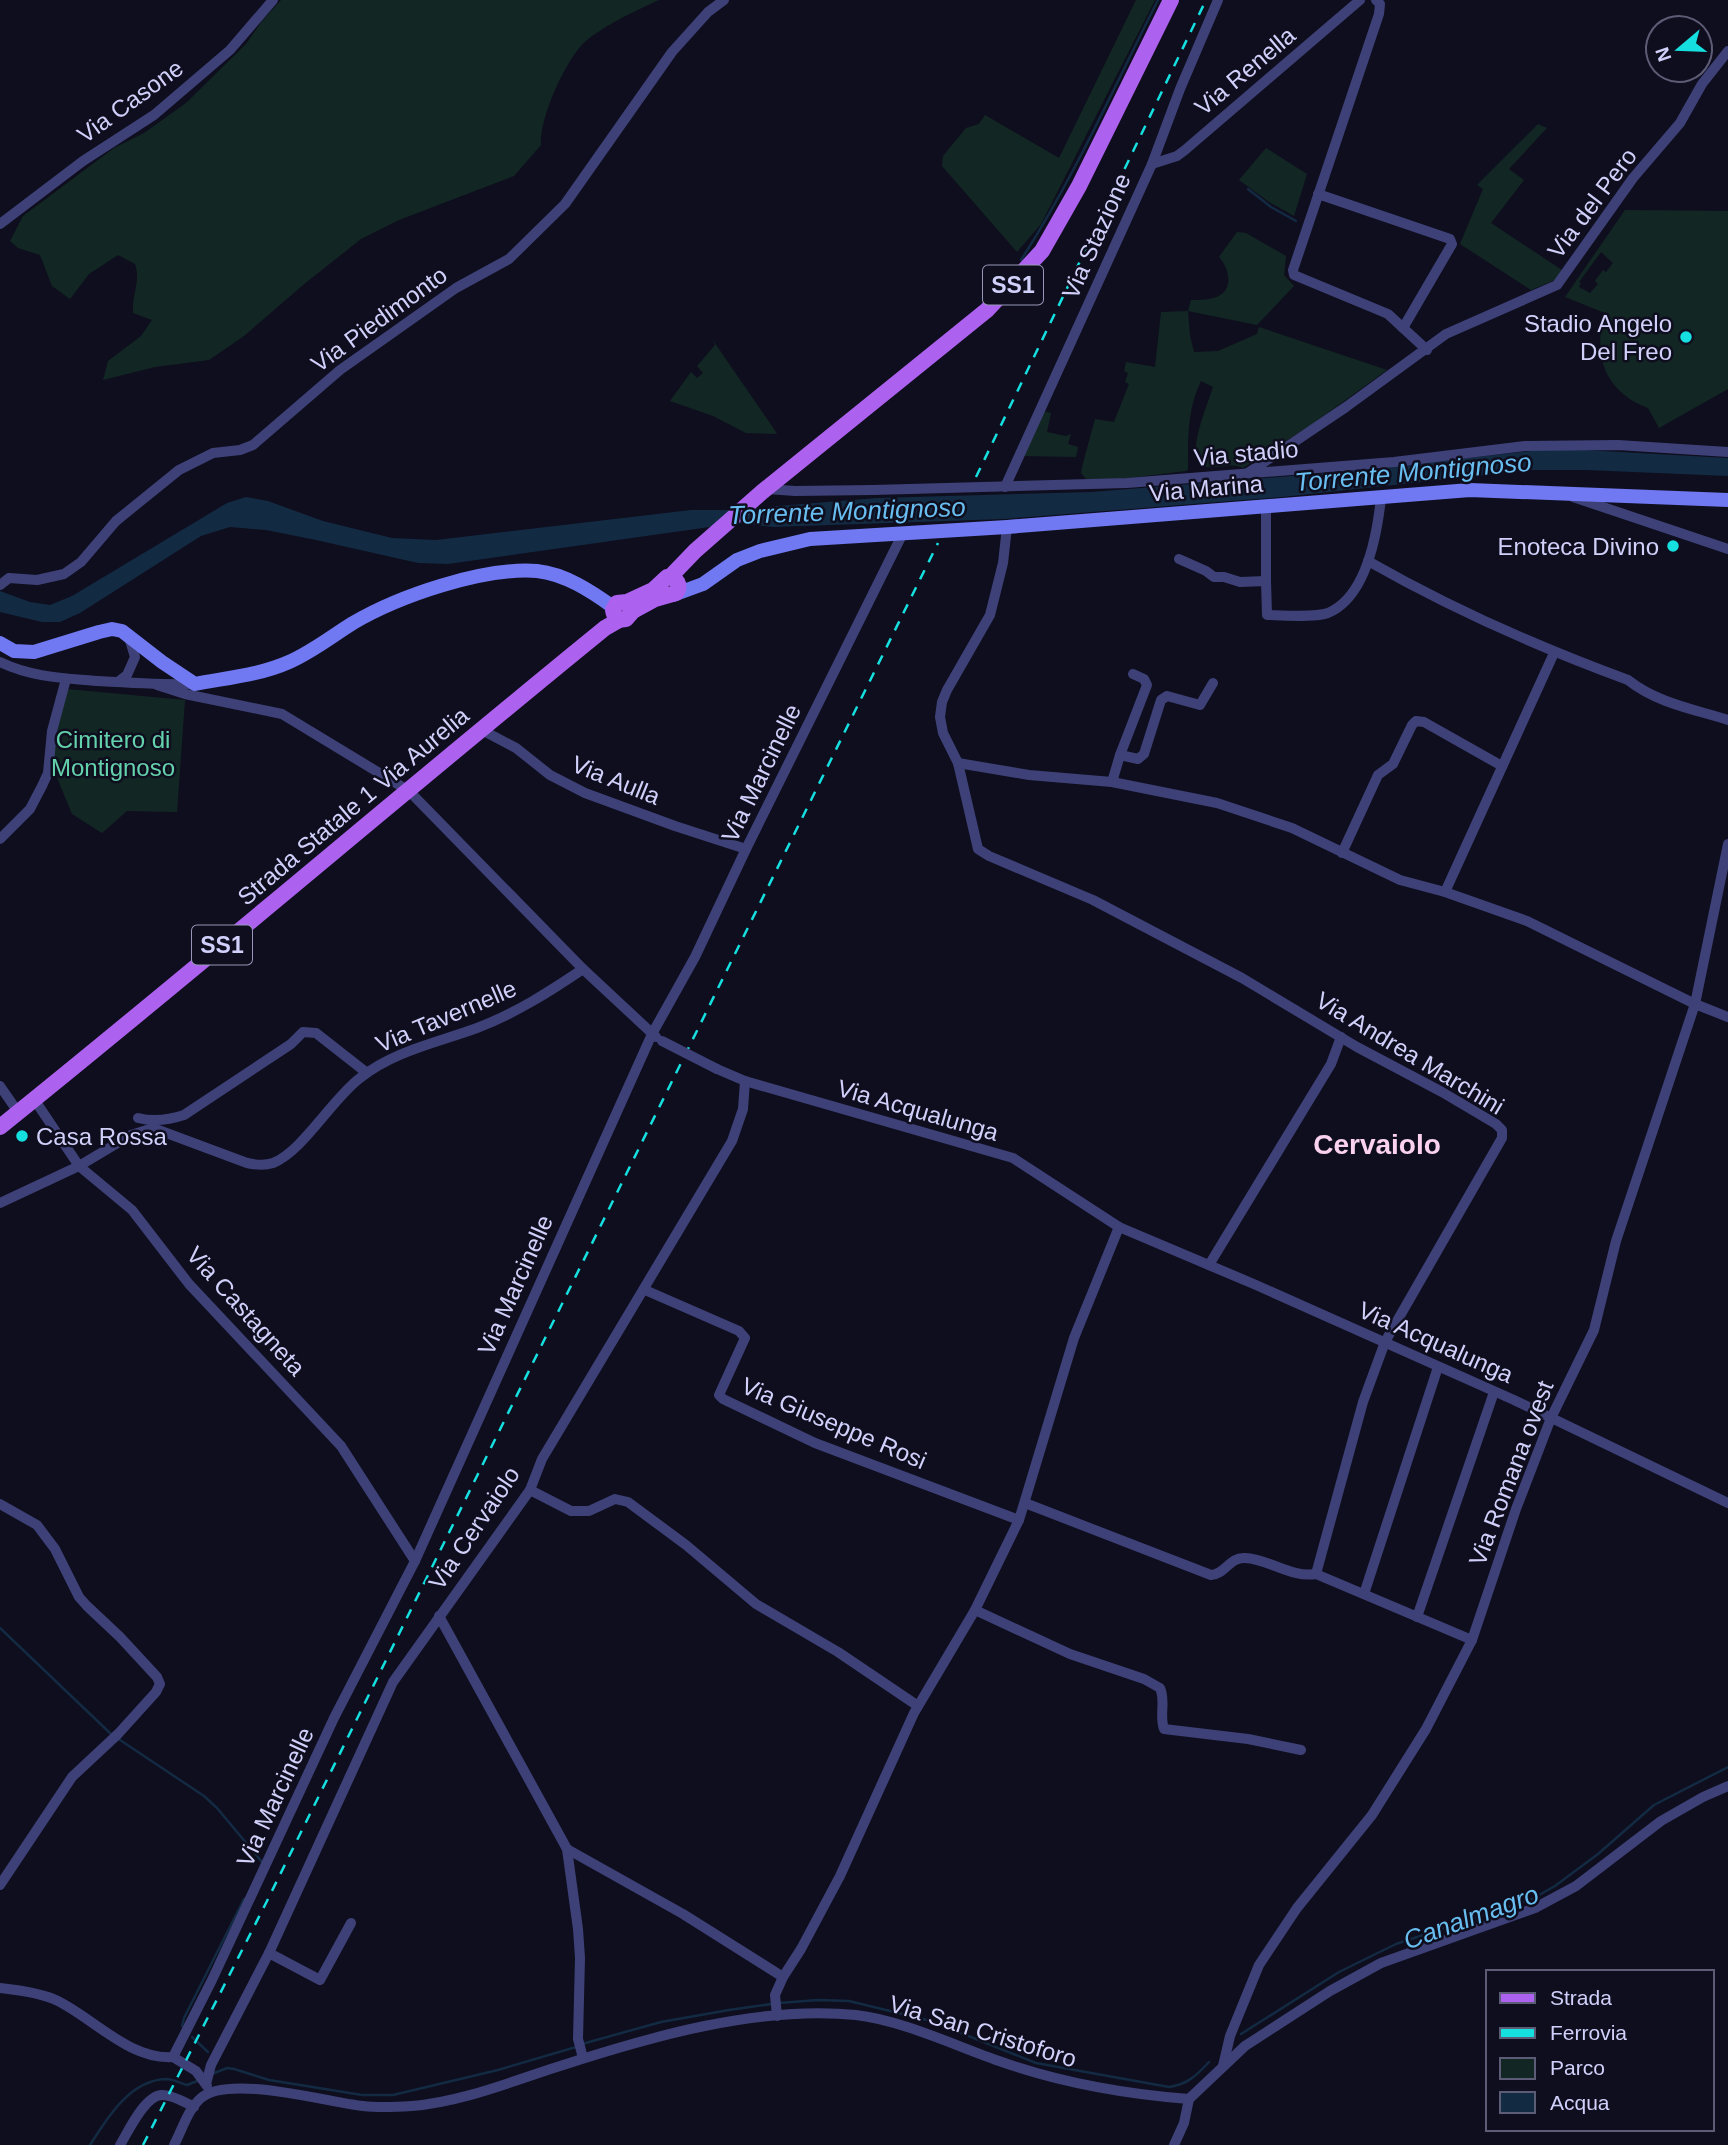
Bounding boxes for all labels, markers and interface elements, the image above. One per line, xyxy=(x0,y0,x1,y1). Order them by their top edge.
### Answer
north arrow xyxy=(1644,14,1714,84)
street label: Via Renella xyxy=(1189,21,1301,121)
text: N xyxy=(1651,44,1676,64)
street label: Via Casone xyxy=(72,54,188,148)
street label: Via del Pero xyxy=(1542,143,1642,263)
street label: Via Stazione xyxy=(1056,169,1136,303)
street label: Via Piedimonto xyxy=(306,261,452,377)
road number: SS1 xyxy=(983,266,1043,304)
place label: Stadio Angelo Del Freo xyxy=(1524,310,1672,365)
marker: Stadio Angelo Del Freo xyxy=(1678,329,1694,345)
street label: Via stadio xyxy=(1193,435,1299,471)
water label: Torrente Montignoso xyxy=(1293,447,1533,497)
street label: Via Marina xyxy=(1148,470,1265,506)
water label: Torrente Montignoso xyxy=(728,492,966,530)
place label: Enoteca Divino xyxy=(1498,533,1659,560)
marker: Enoteca Divino xyxy=(1665,538,1681,554)
street label: Via Marcinelle xyxy=(716,700,806,846)
street label: Strada Statale 1 Via Aurelia xyxy=(232,701,474,911)
park label: Cimitero di Montignoso xyxy=(51,726,175,781)
street label: Via Aulla xyxy=(568,750,665,810)
road number: SS1 xyxy=(192,926,252,964)
street label: Via Tavernelle xyxy=(372,974,520,1058)
street label: Via Andrea Marchini xyxy=(1311,986,1509,1120)
street label: Via Acqualunga xyxy=(834,1074,1002,1146)
place label: Casa Rossa xyxy=(36,1123,167,1150)
marker: Casa Rossa xyxy=(14,1128,30,1144)
district label: Cervaiolo xyxy=(1313,1129,1441,1160)
street label: Via Marcinelle xyxy=(472,1211,558,1359)
street label: Via Castagneta xyxy=(181,1241,311,1381)
street label: Via Acqualunga xyxy=(1355,1296,1518,1388)
street label: Via Giuseppe Rosi xyxy=(737,1372,931,1474)
street label: Via Romana ovest xyxy=(1463,1377,1559,1569)
street label: Via Cervaiolo xyxy=(423,1461,525,1595)
street label: Via Marcinelle xyxy=(231,1723,319,1871)
water label: Canalmagro xyxy=(1399,1879,1543,1955)
legend xyxy=(1486,1970,1714,2131)
text: Strada xyxy=(1550,1986,1612,2009)
street label: Via San Cristoforo xyxy=(886,1990,1080,2072)
text: Ferrovia xyxy=(1550,2021,1627,2044)
text: Parco xyxy=(1550,2056,1605,2079)
text: Acqua xyxy=(1550,2091,1610,2114)

